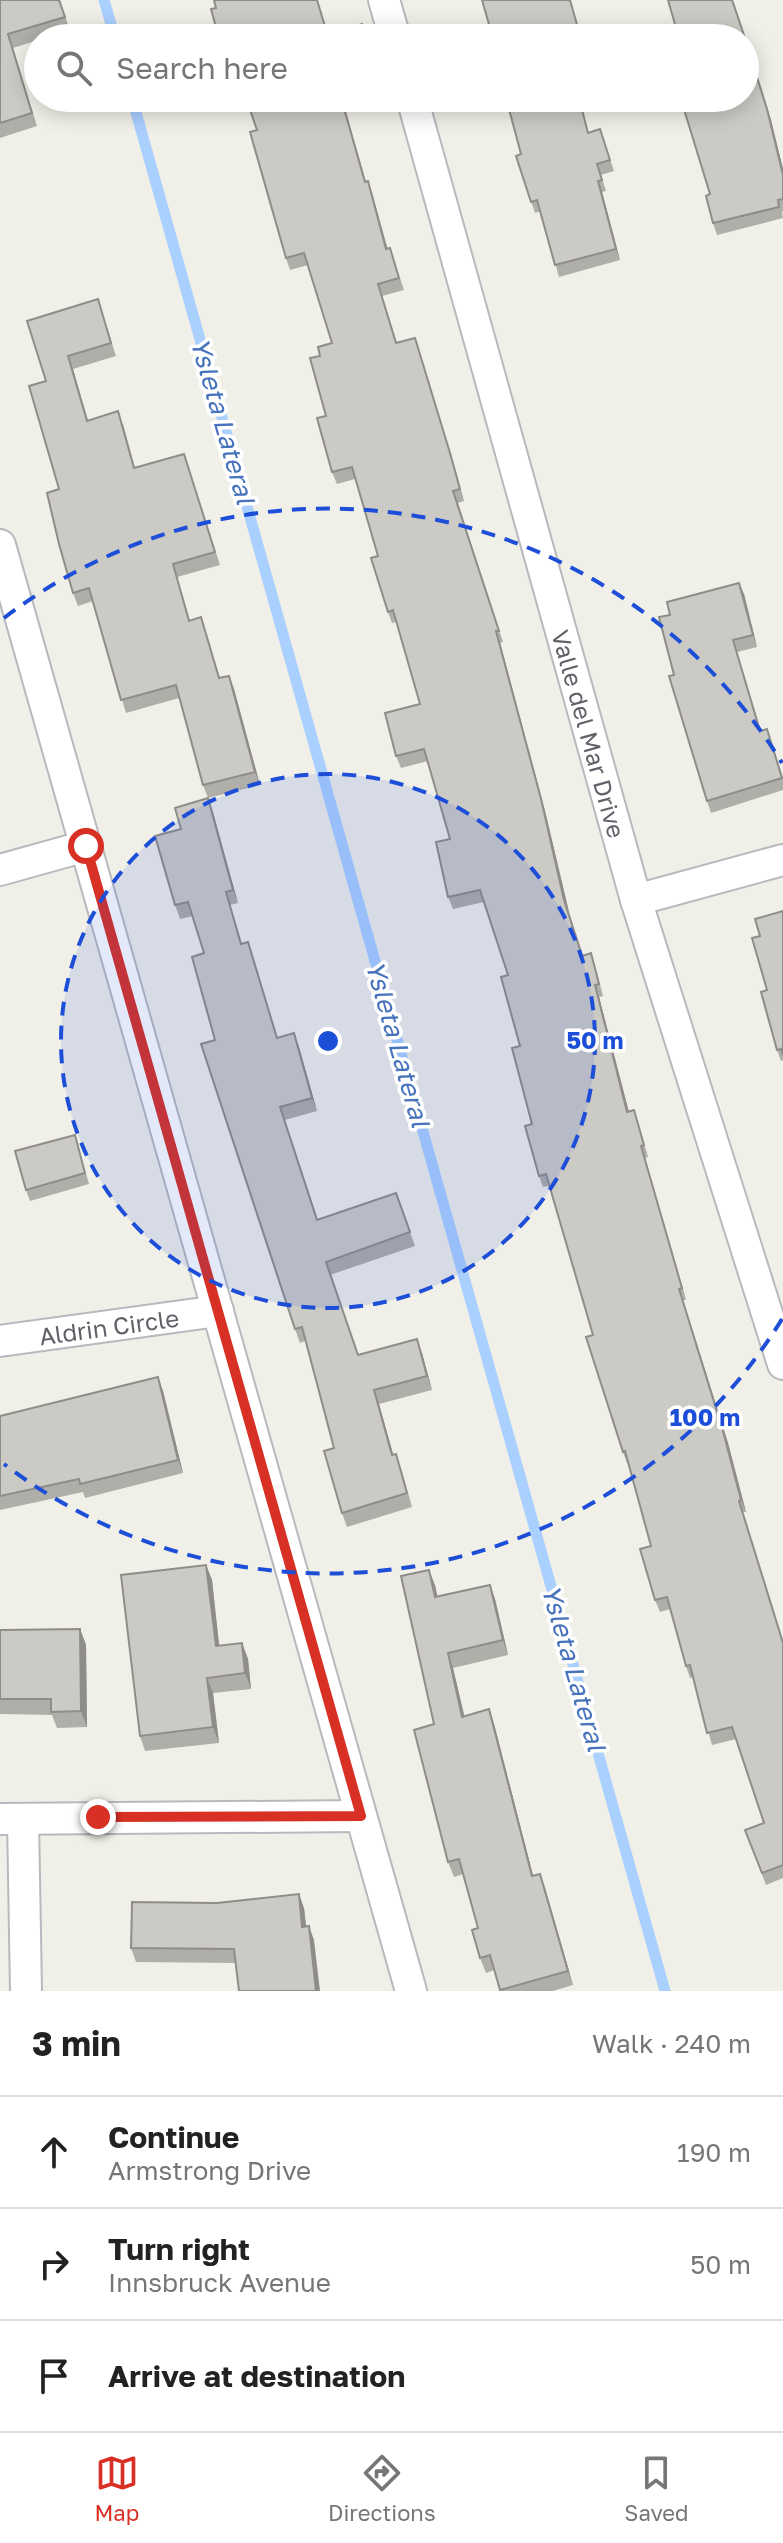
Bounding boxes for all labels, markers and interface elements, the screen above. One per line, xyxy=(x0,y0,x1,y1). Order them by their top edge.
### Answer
search box xyxy=(24,24,759,112)
icon: search xyxy=(52,46,96,90)
text: Search here xyxy=(116,50,288,86)
water label: Ysleta Lateral xyxy=(185,334,262,509)
street label: Valle del Mar Drive xyxy=(547,626,632,841)
route start xyxy=(68,828,104,864)
water label: Ysleta Lateral xyxy=(360,957,437,1132)
text: 50 m xyxy=(566,1025,624,1054)
centre of rings xyxy=(314,1027,342,1055)
street label: Aldrin Circle xyxy=(37,1302,181,1350)
text: 100 m xyxy=(670,1402,740,1431)
water label: Ysleta Lateral xyxy=(536,1581,613,1756)
route end xyxy=(80,1799,116,1835)
text: 3 min xyxy=(32,2023,121,2063)
text: Walk · 240 m xyxy=(592,2028,751,2059)
text: Continue xyxy=(108,2119,239,2155)
icon: ahead xyxy=(32,2130,76,2174)
text: 190 m xyxy=(677,2137,751,2168)
text: Armstrong Drive xyxy=(108,2155,311,2186)
text: Turn right xyxy=(108,2231,250,2267)
icon: right xyxy=(32,2242,76,2286)
text: 50 m xyxy=(690,2249,751,2280)
text: Innsbruck Avenue xyxy=(108,2267,331,2298)
icon: arrive xyxy=(32,2354,76,2398)
text: Arrive at destination xyxy=(108,2358,405,2394)
tab: Map xyxy=(94,2451,139,2526)
tab: Directions xyxy=(328,2451,436,2526)
tab: Saved xyxy=(624,2451,689,2526)

